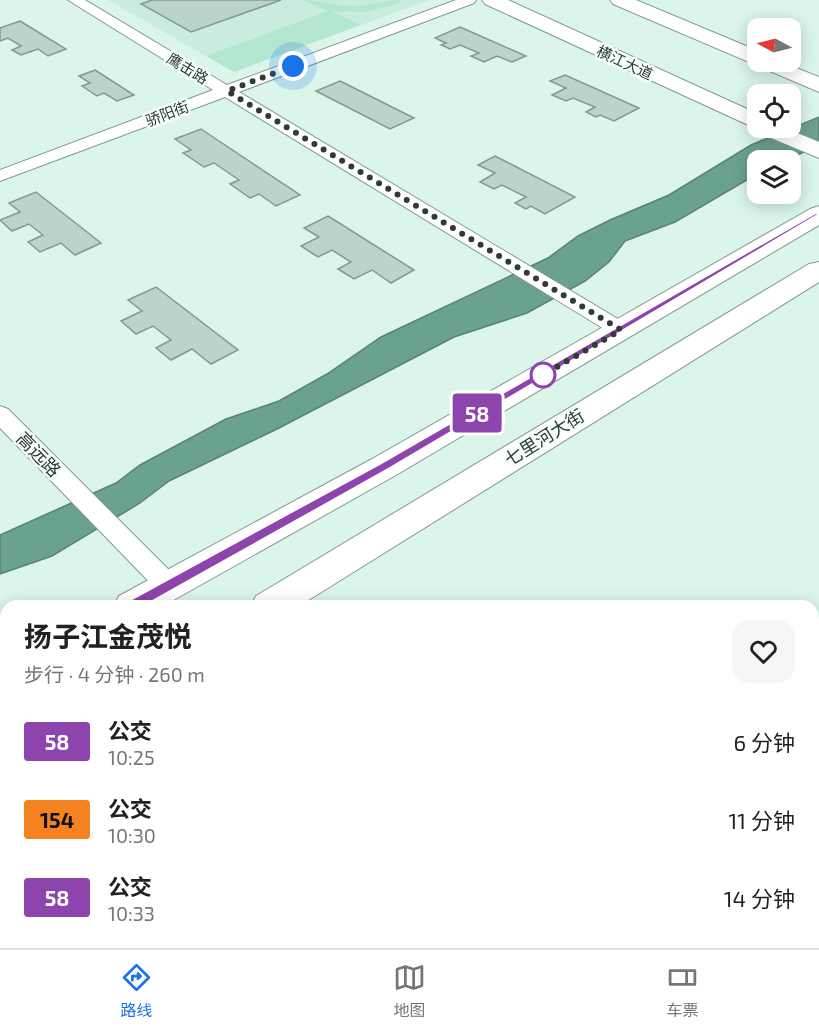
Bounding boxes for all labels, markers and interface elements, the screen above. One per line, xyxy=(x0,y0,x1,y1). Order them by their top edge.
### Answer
north arrow xyxy=(747,18,801,72)
map controls xyxy=(747,18,801,204)
street label: 横江大道 xyxy=(594,41,656,83)
street label: 鹰击路 xyxy=(164,49,212,87)
your location xyxy=(278,51,308,81)
button: locate xyxy=(747,84,801,138)
street label: 骄阳街 xyxy=(143,97,191,129)
button: layers xyxy=(747,150,801,204)
unlabelled marker xyxy=(530,362,556,388)
line badge: 58 xyxy=(450,394,504,432)
text: 58 xyxy=(465,401,489,426)
street label: 七里河大街 xyxy=(500,404,588,470)
street label: 高远路 xyxy=(12,427,66,481)
text: 扬子江金茂悦 xyxy=(24,619,192,653)
button: heart xyxy=(732,620,795,683)
text: 步行 · 4 分钟 · 260 m xyxy=(24,662,205,686)
text: 公交 xyxy=(108,717,152,743)
text: 58 xyxy=(45,729,69,754)
text: 6 分钟 xyxy=(734,729,795,755)
text: 10:25 xyxy=(108,745,155,769)
text: 公交 xyxy=(108,795,152,821)
text: 154 xyxy=(40,807,74,832)
text: 11 分钟 xyxy=(729,807,795,833)
text: 10:30 xyxy=(108,823,156,847)
text: 公交 xyxy=(108,873,152,899)
text: 58 xyxy=(45,885,69,910)
text: 14 分钟 xyxy=(724,885,795,911)
text: 10:33 xyxy=(108,901,155,925)
tab: 路线 xyxy=(120,961,153,1021)
tab: 地图 xyxy=(393,961,426,1021)
tab: 车票 xyxy=(666,961,699,1021)

